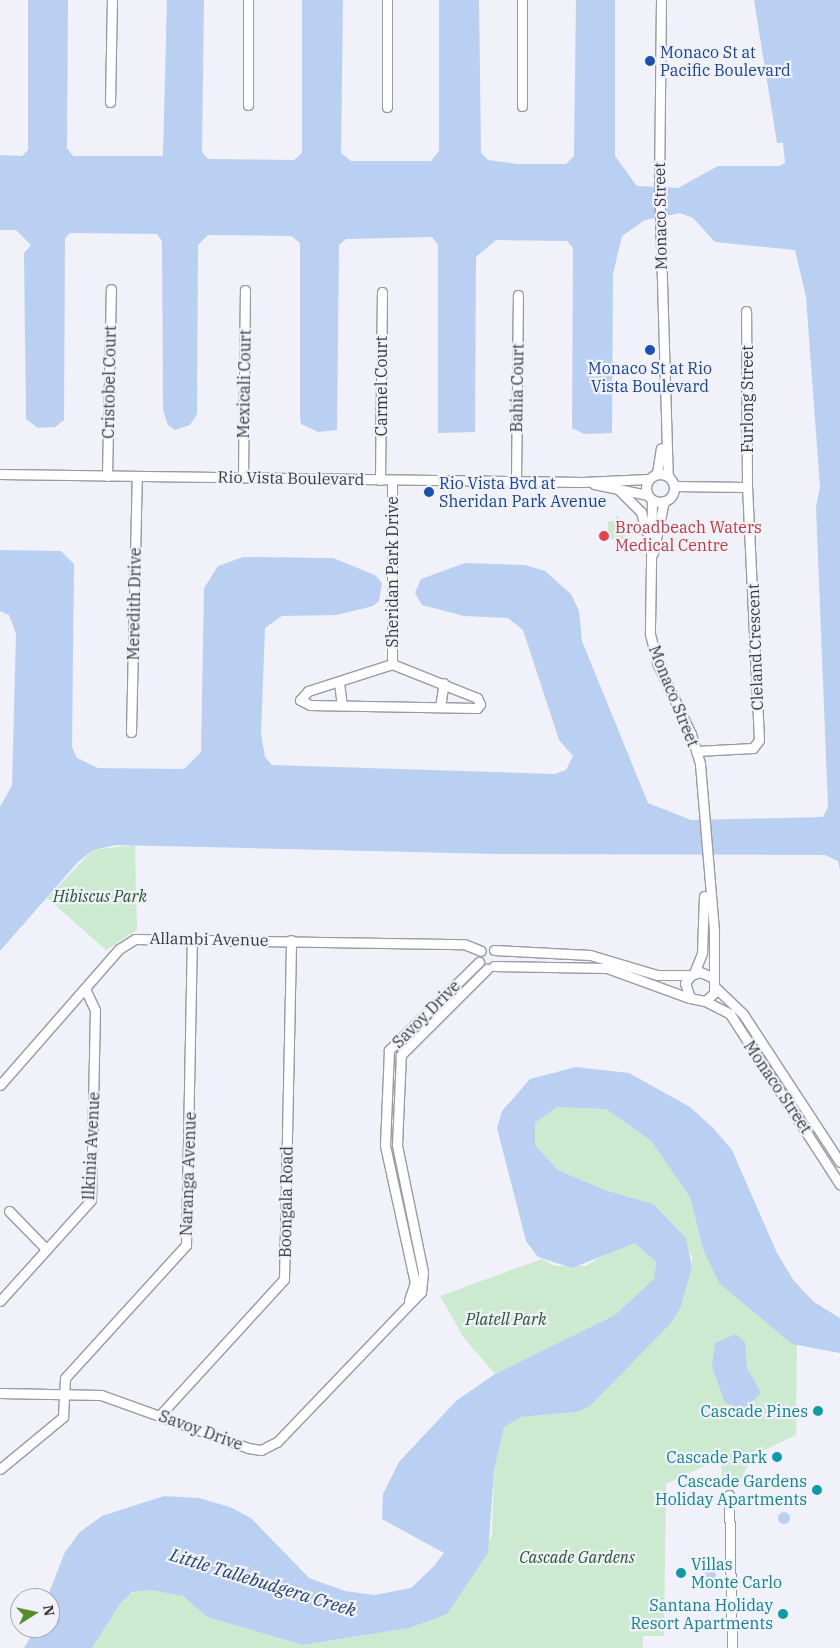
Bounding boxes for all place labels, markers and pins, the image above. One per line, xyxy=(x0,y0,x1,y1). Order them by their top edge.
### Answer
place label: Monaco St at Pacific Boulevard xyxy=(660,42,791,80)
marker: Monaco St at Pacific Boulevard xyxy=(644,55,656,67)
marker: Monaco St at Rio Vista Boulevard xyxy=(644,344,656,356)
place label: Monaco St at Rio Vista Boulevard xyxy=(588,358,712,396)
place label: Rio Vista Bvd at Sheridan Park Avenue xyxy=(439,473,606,511)
marker: Rio Vista Bvd at Sheridan Park Avenue xyxy=(423,486,435,498)
place label: Broadbeach Waters Medical Centre xyxy=(615,517,762,555)
marker: Broadbeach Waters Medical Centre xyxy=(597,529,611,543)
place label: Cascade Pines xyxy=(701,1401,808,1421)
marker: Cascade Pines xyxy=(812,1405,824,1417)
place label: Cascade Park xyxy=(666,1447,767,1467)
marker: Cascade Park xyxy=(771,1451,783,1463)
place label: Cascade Gardens Holiday Apartments xyxy=(655,1471,807,1509)
marker: Cascade Gardens Holiday Apartments xyxy=(811,1484,823,1496)
place label: Villas Monte Carlo xyxy=(691,1554,782,1592)
marker: Villas Monte Carlo xyxy=(675,1567,687,1579)
place label: Santana Holiday Resort Apartments xyxy=(631,1595,773,1633)
marker: Santana Holiday Resort Apartments xyxy=(777,1608,789,1620)

